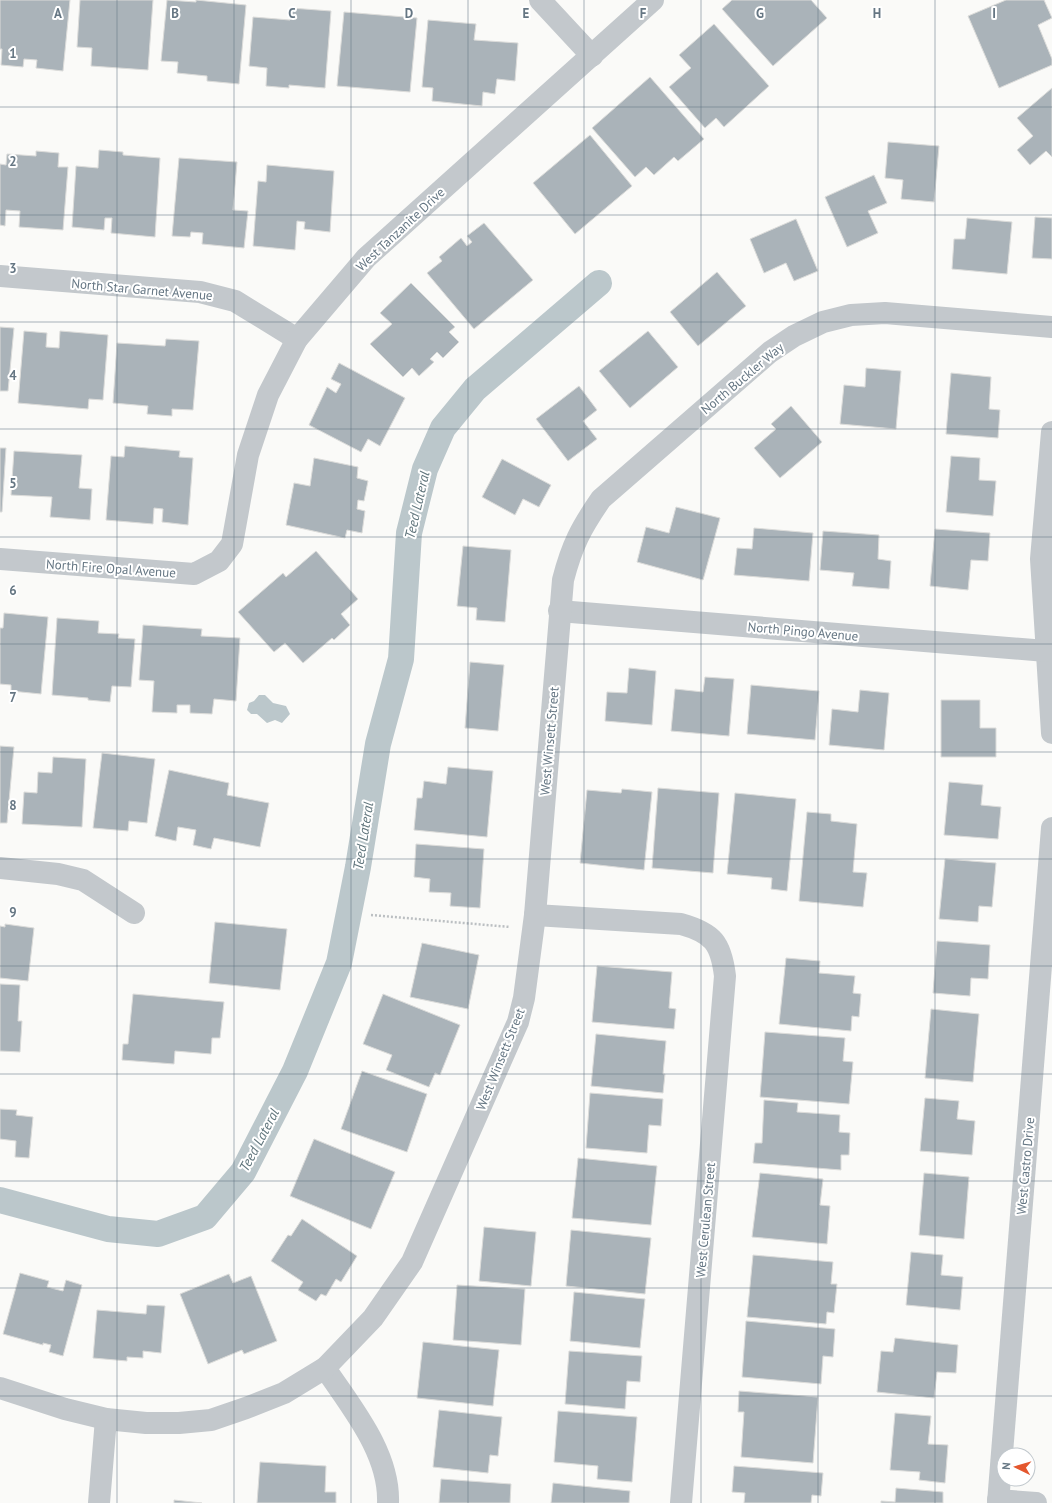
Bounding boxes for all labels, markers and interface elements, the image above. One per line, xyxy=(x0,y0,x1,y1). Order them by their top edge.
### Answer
text: A xyxy=(54,5,62,22)
text: B xyxy=(171,5,179,22)
text: C xyxy=(288,5,296,22)
text: D xyxy=(405,5,413,22)
text: E xyxy=(523,5,530,22)
text: F xyxy=(640,5,647,22)
text: G xyxy=(756,5,764,22)
text: H xyxy=(873,5,881,22)
text: I xyxy=(992,5,996,22)
text: 1 xyxy=(9,45,17,62)
text: 2 xyxy=(9,153,17,170)
street label: West Tanzanite Drive xyxy=(352,184,448,275)
text: 3 xyxy=(9,260,17,277)
street label: North Star Garnet Avenue xyxy=(71,275,213,304)
street label: North Buckler Way xyxy=(697,339,787,418)
text: 4 xyxy=(9,367,17,384)
water label: Teed Lateral xyxy=(400,469,434,541)
text: 5 xyxy=(9,475,17,492)
street label: North Fire Opal Avenue xyxy=(46,555,176,582)
text: 6 xyxy=(9,582,17,599)
street label: North Pingo Avenue xyxy=(747,618,859,645)
street label: West Winsett Street xyxy=(536,685,563,796)
text: 7 xyxy=(9,689,17,706)
text: 8 xyxy=(9,797,17,814)
water label: Teed Lateral xyxy=(349,800,377,871)
text: 9 xyxy=(9,904,17,921)
street label: West Winsett Street xyxy=(472,1005,529,1113)
water label: Teed Lateral xyxy=(235,1105,283,1175)
street label: West Castro Drive xyxy=(1013,1117,1038,1215)
street label: West Cerulean Street xyxy=(692,1161,719,1278)
north arrow xyxy=(996,1447,1036,1487)
text: N xyxy=(999,1462,1013,1470)

